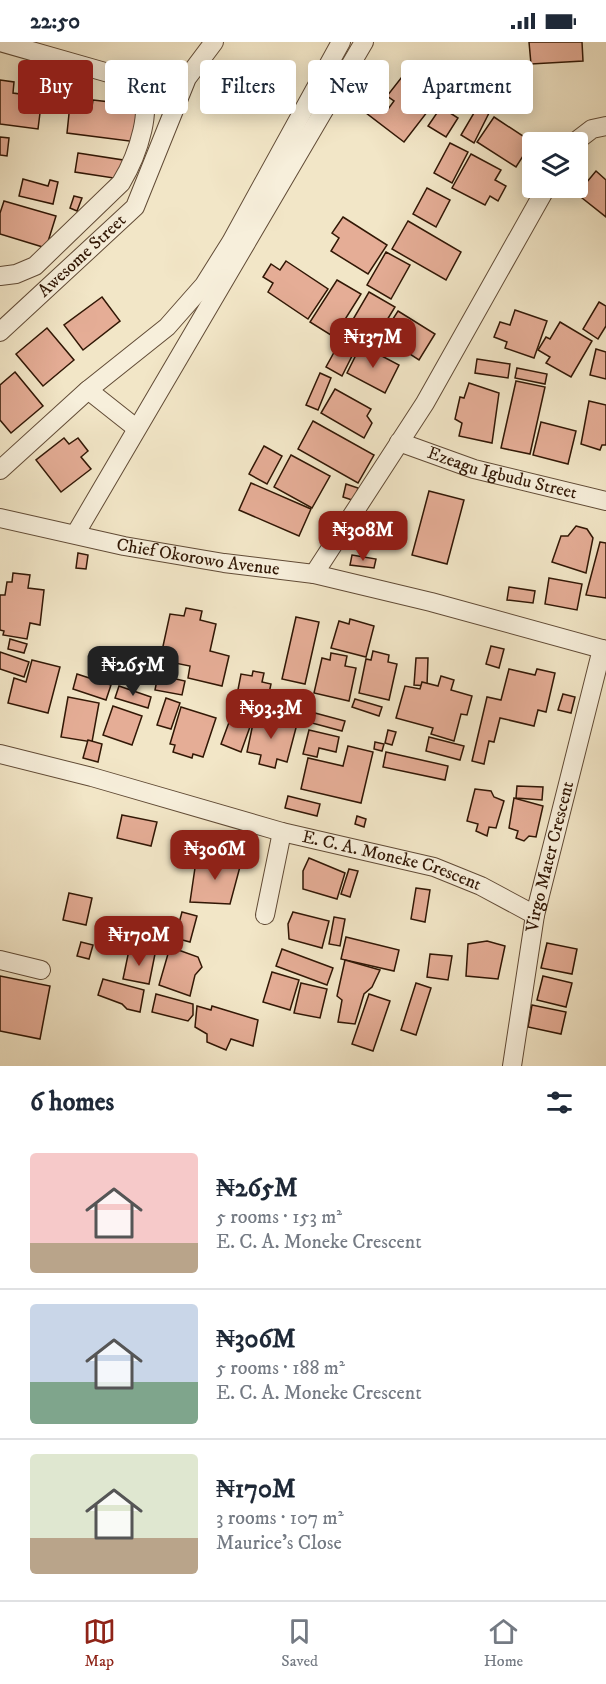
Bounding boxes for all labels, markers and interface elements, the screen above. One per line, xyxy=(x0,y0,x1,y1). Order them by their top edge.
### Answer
text: 22:50 xyxy=(30,8,80,35)
chip: Buy xyxy=(18,60,93,114)
chip: Rent xyxy=(105,60,188,114)
chip: Filters xyxy=(200,60,296,114)
chip: New xyxy=(308,60,389,114)
chip: Apartment xyxy=(401,60,533,114)
map controls xyxy=(522,132,588,198)
button: layers xyxy=(522,132,588,198)
street label: Awesome Street xyxy=(33,210,131,302)
pin: ₦137M xyxy=(331,318,415,369)
text: ₦137M xyxy=(344,325,402,350)
street label: Ezeagu Igbudu Street xyxy=(424,442,579,505)
pin: ₦308M xyxy=(321,511,405,562)
text: ₦308M xyxy=(333,518,393,543)
street label: Chief Okorowo Avenue xyxy=(114,534,281,581)
pin: ₦265M xyxy=(91,646,175,697)
text: ₦265M xyxy=(102,653,164,678)
pin: ₦93.3M xyxy=(222,689,320,740)
text: ₦93.3M xyxy=(240,696,302,721)
street label: Virgo Mater Crescent xyxy=(521,779,579,934)
street label: E. C. A. Moneke Crescent xyxy=(300,826,485,896)
pin: ₦306M xyxy=(173,830,257,881)
text: ₦306M xyxy=(184,837,246,862)
pin: ₦170M xyxy=(97,916,181,967)
text: ₦170M xyxy=(108,923,170,948)
text: 6 homes xyxy=(30,1086,114,1119)
icon: filters xyxy=(543,1086,576,1119)
text: ₦265M xyxy=(216,1172,298,1205)
icon: home xyxy=(78,1177,150,1249)
text: 5 rooms · 153 m² xyxy=(216,1205,342,1230)
text: E. C. A. Moneke Crescent xyxy=(216,1230,422,1255)
text: ₦306M xyxy=(216,1323,296,1356)
icon: home xyxy=(78,1328,150,1400)
text: 5 rooms · 188 m² xyxy=(216,1356,345,1381)
text: E. C. A. Moneke Crescent xyxy=(216,1381,422,1406)
text: ₦170M xyxy=(216,1473,296,1506)
icon: home xyxy=(78,1478,150,1550)
text: 3 rooms · 107 m² xyxy=(216,1506,344,1531)
text: Maurice's Close xyxy=(216,1531,342,1556)
tab: Map xyxy=(83,1615,116,1671)
tab: Saved xyxy=(281,1615,318,1671)
tab: Home xyxy=(484,1615,523,1671)

